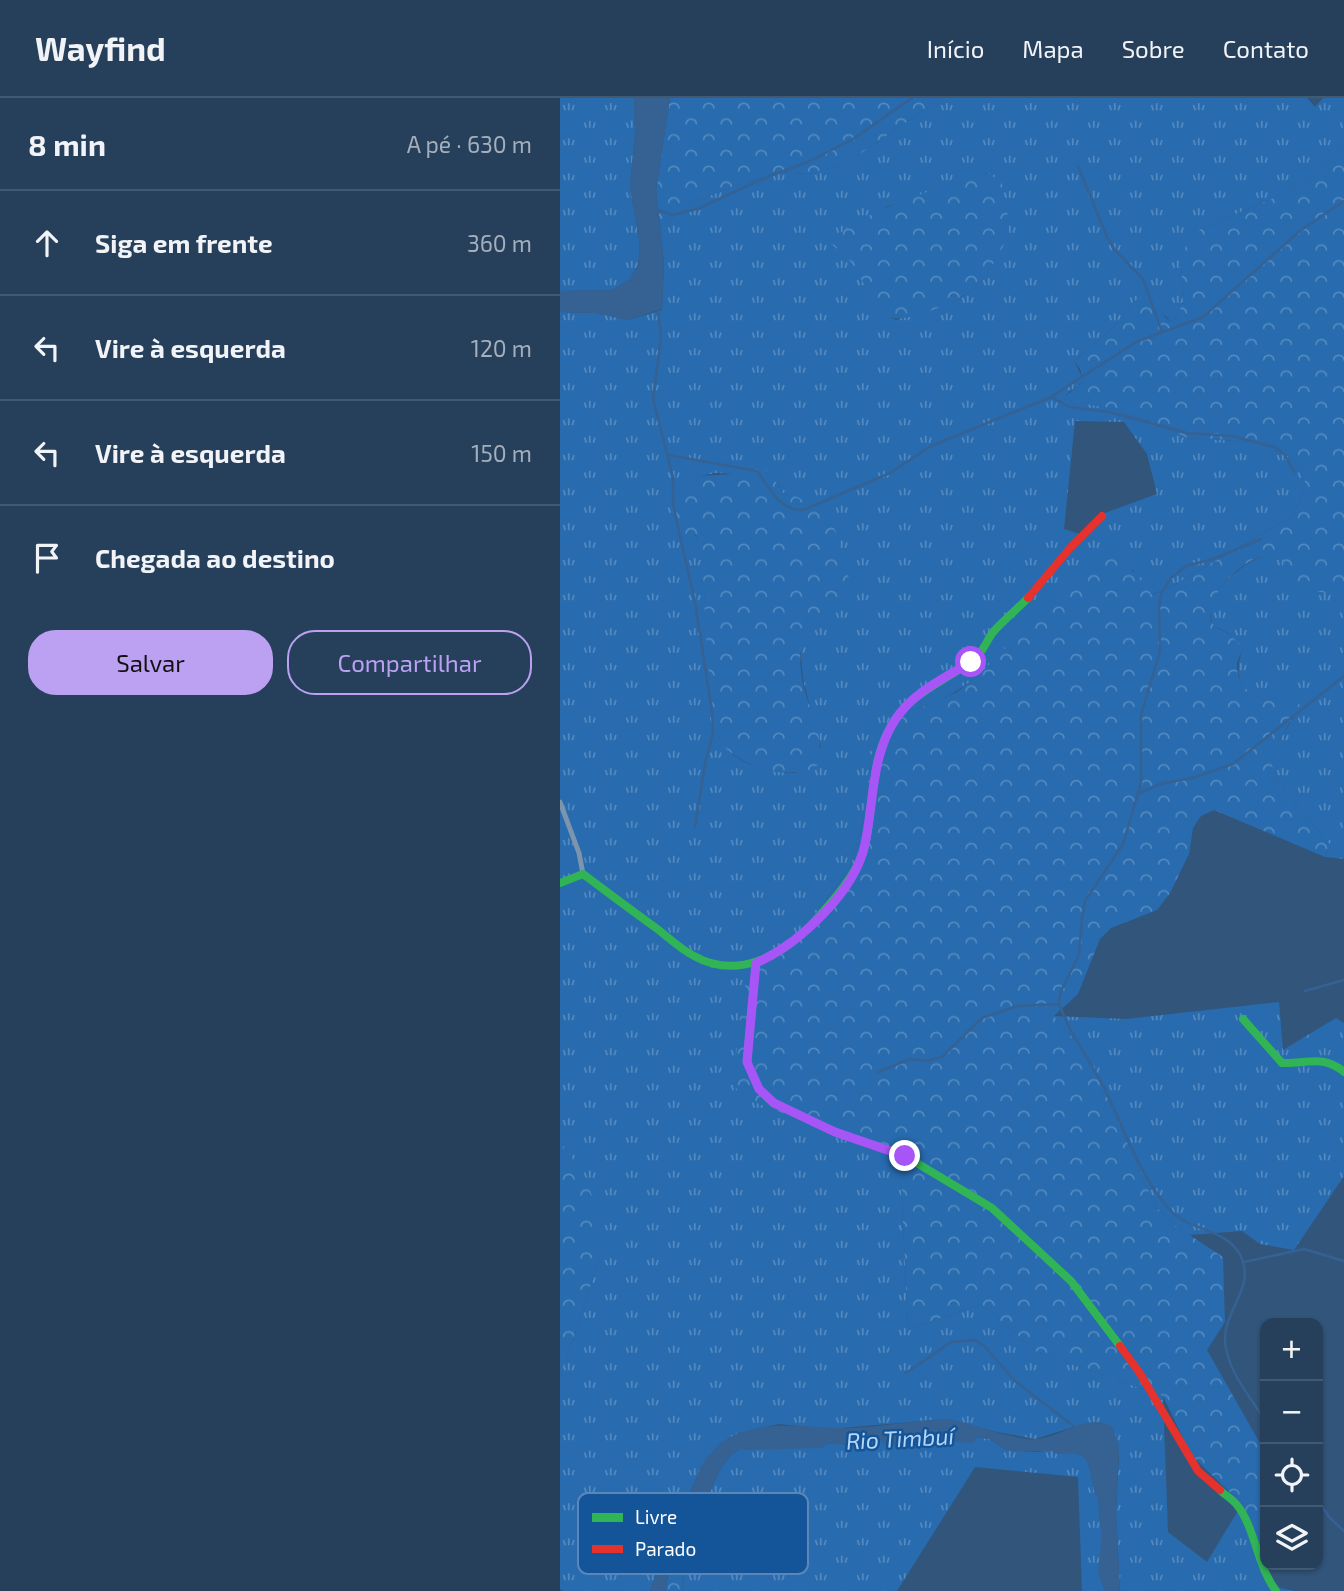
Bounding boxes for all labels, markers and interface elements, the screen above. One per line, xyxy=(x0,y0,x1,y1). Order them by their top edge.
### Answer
text: Wayfind xyxy=(35,28,166,68)
text: Início xyxy=(927,34,984,63)
text: Mapa xyxy=(1022,34,1084,63)
text: Sobre xyxy=(1122,34,1185,63)
text: Contato xyxy=(1223,34,1309,63)
text: 8 min xyxy=(28,126,106,162)
text: A pé · 630 m xyxy=(407,130,532,158)
icon: ahead xyxy=(28,224,66,262)
text: Siga em frente xyxy=(95,227,273,258)
text: 360 m xyxy=(467,229,532,257)
icon: left xyxy=(28,329,66,367)
text: Vire à esquerda xyxy=(95,332,286,363)
text: 120 m xyxy=(471,334,532,362)
icon: left xyxy=(28,434,66,472)
text: Vire à esquerda xyxy=(95,437,286,468)
text: 150 m xyxy=(471,439,532,467)
icon: arrive xyxy=(28,539,66,577)
text: Chegada ao destino xyxy=(95,542,335,573)
button: Salvar xyxy=(28,630,273,695)
button: Compartilhar xyxy=(287,630,532,695)
route start xyxy=(955,646,986,677)
route end xyxy=(889,1140,920,1171)
map controls xyxy=(1260,1318,1323,1570)
button: + xyxy=(1260,1318,1323,1381)
button: − xyxy=(1260,1381,1323,1444)
water label: Rio Timbuí xyxy=(845,1421,957,1455)
button: locate xyxy=(1260,1444,1323,1507)
legend xyxy=(578,1493,808,1574)
text: Livre xyxy=(635,1505,677,1528)
button: layers xyxy=(1260,1507,1323,1570)
text: Parado xyxy=(635,1537,696,1560)

